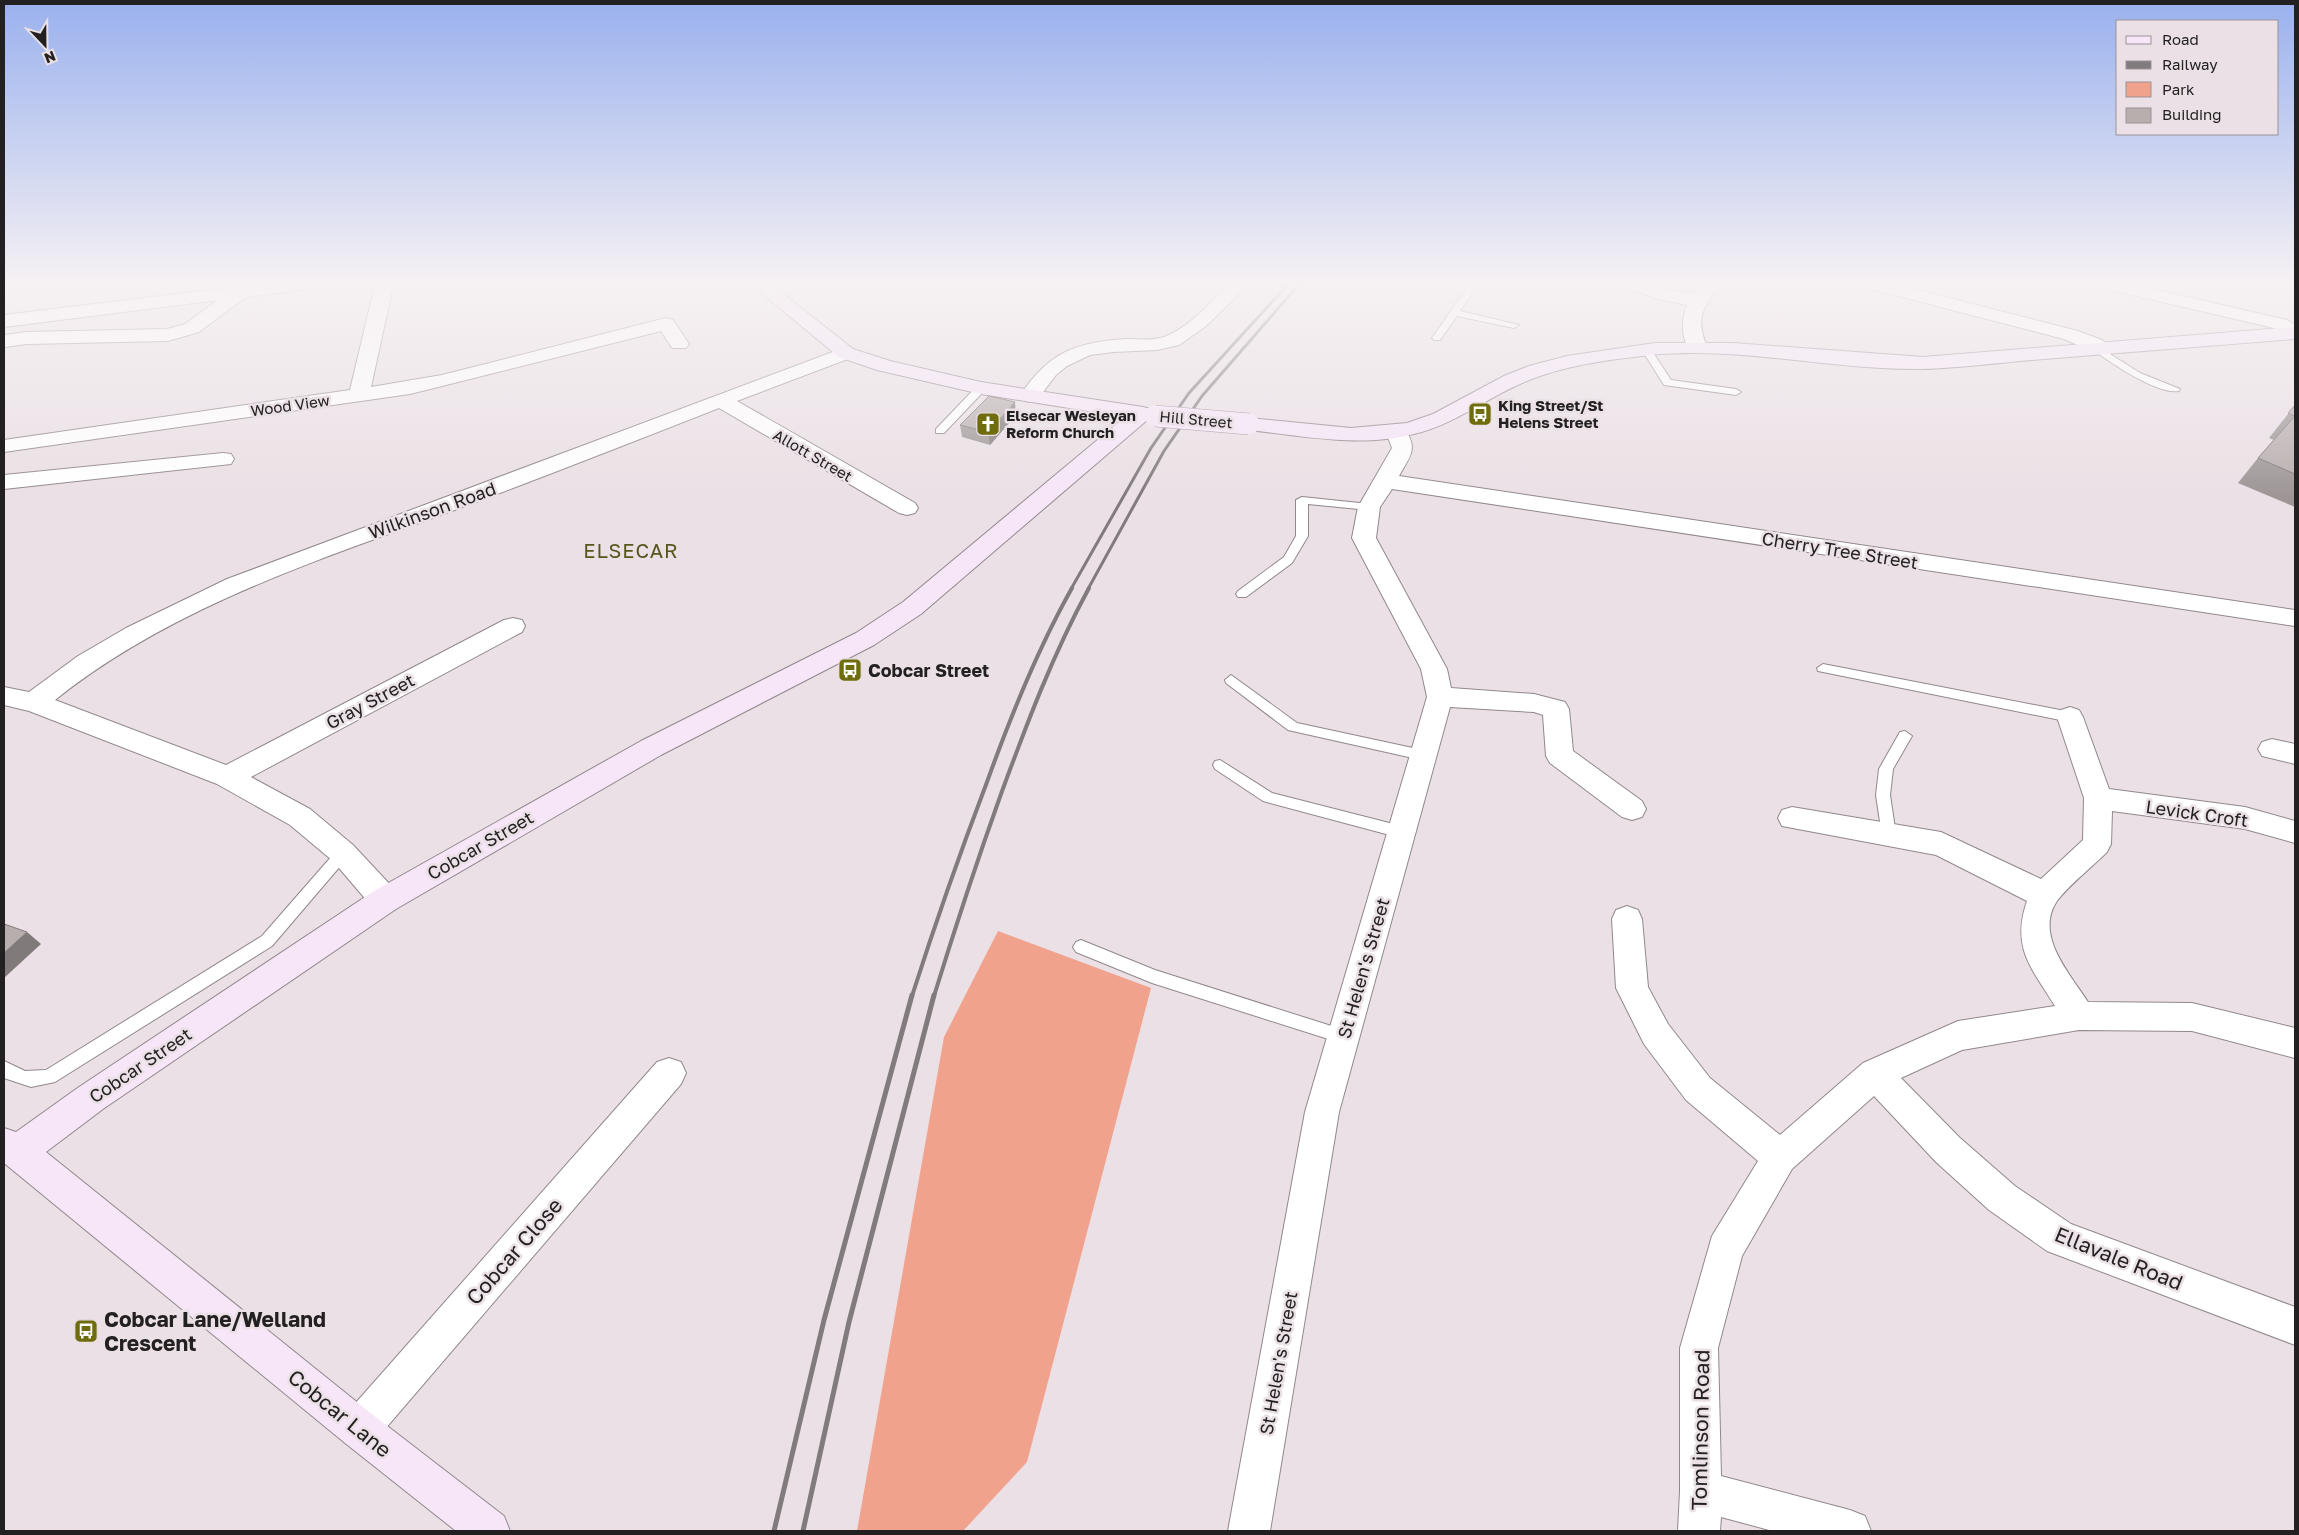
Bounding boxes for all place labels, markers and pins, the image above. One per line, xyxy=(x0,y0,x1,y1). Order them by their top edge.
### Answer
place label: King Street/St Helens Street xyxy=(1498,396,1603,431)
bus stop icon: King Street/St Helens Street xyxy=(1467,401,1493,427)
place label: Elsecar Wesleyan Reform Church xyxy=(1006,406,1136,441)
church icon: Elsecar Wesleyan Reform Church xyxy=(975,411,1001,437)
bus stop icon: Cobcar Street xyxy=(837,657,863,683)
place label: Cobcar Street xyxy=(868,659,989,681)
place label: Cobcar Lane/Welland Crescent xyxy=(104,1306,326,1356)
bus stop icon: Cobcar Lane/Welland Crescent xyxy=(73,1318,99,1344)

